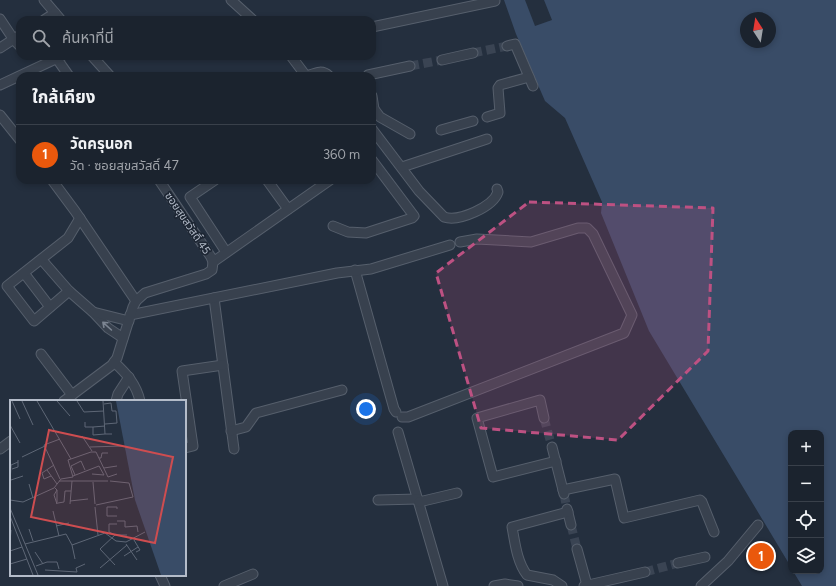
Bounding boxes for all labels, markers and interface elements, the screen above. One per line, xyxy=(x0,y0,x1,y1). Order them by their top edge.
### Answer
north arrow xyxy=(740,12,776,48)
search box xyxy=(16,16,376,60)
icon: search xyxy=(30,27,52,49)
text: ค้นหาที่นี่ xyxy=(62,29,114,47)
text: ใกล้เคียง xyxy=(32,87,95,107)
text: วัดครุนอก xyxy=(70,135,133,153)
text: 1 xyxy=(42,147,48,162)
text: 360 m xyxy=(323,147,360,162)
text: วัด · ซอยสุขสวัสดิ์ 47 xyxy=(70,158,179,173)
street label: ซอยสุขสวัสดิ์ 45 xyxy=(162,190,213,257)
one-way arrow xyxy=(102,322,113,331)
your location xyxy=(356,399,376,419)
inset map xyxy=(10,400,186,576)
map controls xyxy=(788,430,824,574)
button: + xyxy=(788,430,824,466)
button: − xyxy=(788,466,824,502)
button: locate xyxy=(788,502,824,538)
button: layers xyxy=(788,538,824,574)
pin: 1 xyxy=(748,541,774,571)

